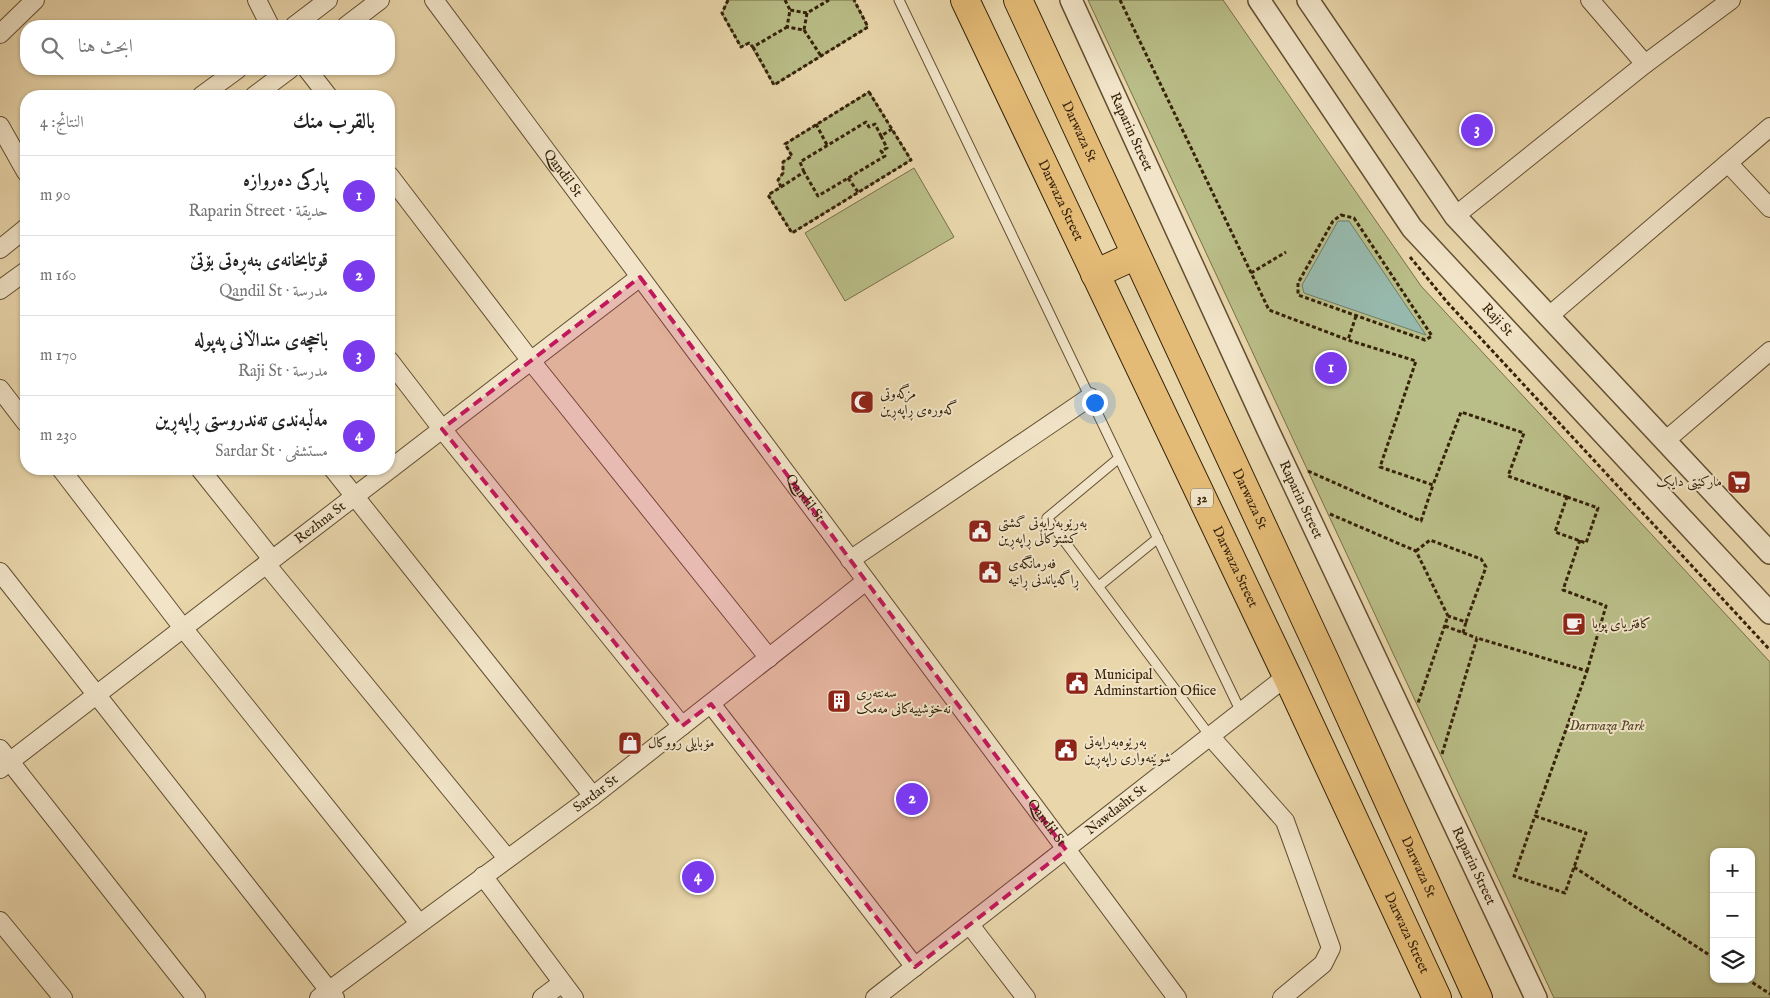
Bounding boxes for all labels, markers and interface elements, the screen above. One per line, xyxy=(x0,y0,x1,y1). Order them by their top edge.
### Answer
search box xyxy=(20,20,395,75)
icon: search xyxy=(38,34,66,62)
text: ابحث هنا xyxy=(78,35,133,59)
street label: Raparin Street xyxy=(1106,90,1157,174)
street label: Darwaza St xyxy=(1057,98,1101,165)
text: بالقرب منك xyxy=(293,109,375,136)
pin: 3 xyxy=(1461,111,1493,149)
text: النتائج: 4 xyxy=(40,113,84,133)
street label: Qandil St xyxy=(539,146,587,201)
street label: Darwaza Street xyxy=(1033,157,1088,244)
text: پارکی دەروازە xyxy=(243,169,328,193)
text: 90 m xyxy=(40,186,71,206)
text: 1 xyxy=(356,186,362,206)
text: حديقة · Raparin Street xyxy=(189,202,328,222)
text: قوتابخانەی بنەڕەتی بۆتێ xyxy=(190,249,328,273)
text: 160 m xyxy=(40,266,76,286)
text: 2 xyxy=(355,266,363,286)
text: مدرسة · Qandil St xyxy=(219,282,328,302)
street label: Raji St xyxy=(1478,300,1517,340)
text: باخچەی منداڵانی پەپولە xyxy=(194,329,328,353)
text: 170 m xyxy=(40,346,77,366)
text: 3 xyxy=(356,346,362,366)
pin: 1 xyxy=(1315,349,1347,387)
text: مدرسة · Raji St xyxy=(238,362,328,382)
place label: مزگەوتی گەورەی ڕاپەڕین xyxy=(880,383,957,421)
mosque icon: مزگەوتی گەورەی ڕاپەڕین xyxy=(849,389,875,415)
your location xyxy=(1082,390,1108,416)
text: مەڵبەندی تەندروستی ڕاپەڕین xyxy=(155,409,328,433)
text: 230 m xyxy=(40,426,77,446)
text: 4 xyxy=(355,426,363,446)
text: مستشفى · Sardar St xyxy=(215,442,328,462)
street label: Raparin Street xyxy=(1275,458,1327,542)
street label: Darwaza St xyxy=(1228,465,1272,532)
supermarket icon: مارکێتی دایک xyxy=(1726,469,1752,495)
street label: Qandil St xyxy=(781,471,829,526)
place label: مارکێتی دایک xyxy=(1656,473,1722,491)
road number: 32 xyxy=(1191,488,1213,508)
street label: Rezhna St xyxy=(291,497,350,548)
place label: بەڕێوبەرایەتی گشتی کشتوکاڵی ڕاپەڕین xyxy=(998,514,1088,550)
public building icon: بەڕێوبەرایەتی گشتی کشتوکاڵی ڕاپەڕین xyxy=(967,518,993,544)
street label: Darwaza Street xyxy=(1208,523,1262,611)
place label: فەرمانگەی ڕاگەیاندنی ڕانیە xyxy=(1008,555,1079,591)
public building icon: فەرمانگەی ڕاگەیاندنی ڕانیە xyxy=(977,559,1003,585)
cafe icon: کافتریای پویا xyxy=(1561,611,1587,637)
place label: کافتریای پویا xyxy=(1592,615,1651,634)
place label: Municipal Adminstartion Ofiice xyxy=(1093,666,1217,700)
public building icon: Municipal Adminstartion Ofiice xyxy=(1064,670,1090,696)
place label: سەنتەری نەخۆشییەکانی مەمک xyxy=(856,684,951,718)
building icon: سەنتەری نەخۆشییەکانی مەمک xyxy=(826,688,852,714)
park label: Darwaza Park xyxy=(1569,717,1645,735)
shop icon: مۆبایلی رووکال xyxy=(617,730,643,756)
place label: بەڕێوەبەرایەتی شوێنەواری راپەڕین xyxy=(1084,733,1171,769)
place label: مۆبایلی رووکال xyxy=(648,734,714,752)
public building icon: بەڕێوەبەرایەتی شوێنەواری راپەڕین xyxy=(1053,737,1079,763)
street label: Sardar St xyxy=(570,770,622,817)
pin: 2 xyxy=(896,780,928,818)
street label: Nawdasht St xyxy=(1082,780,1150,839)
street label: Qandil St xyxy=(1023,795,1070,851)
street label: Raparin Street xyxy=(1447,824,1500,908)
street label: Darwaza St xyxy=(1397,834,1440,901)
map controls xyxy=(1710,848,1755,983)
button: + xyxy=(1710,848,1755,893)
pin: 4 xyxy=(682,858,714,896)
street label: Darwaza Street xyxy=(1380,889,1433,977)
button: − xyxy=(1710,893,1755,938)
button: layers xyxy=(1710,938,1755,983)

